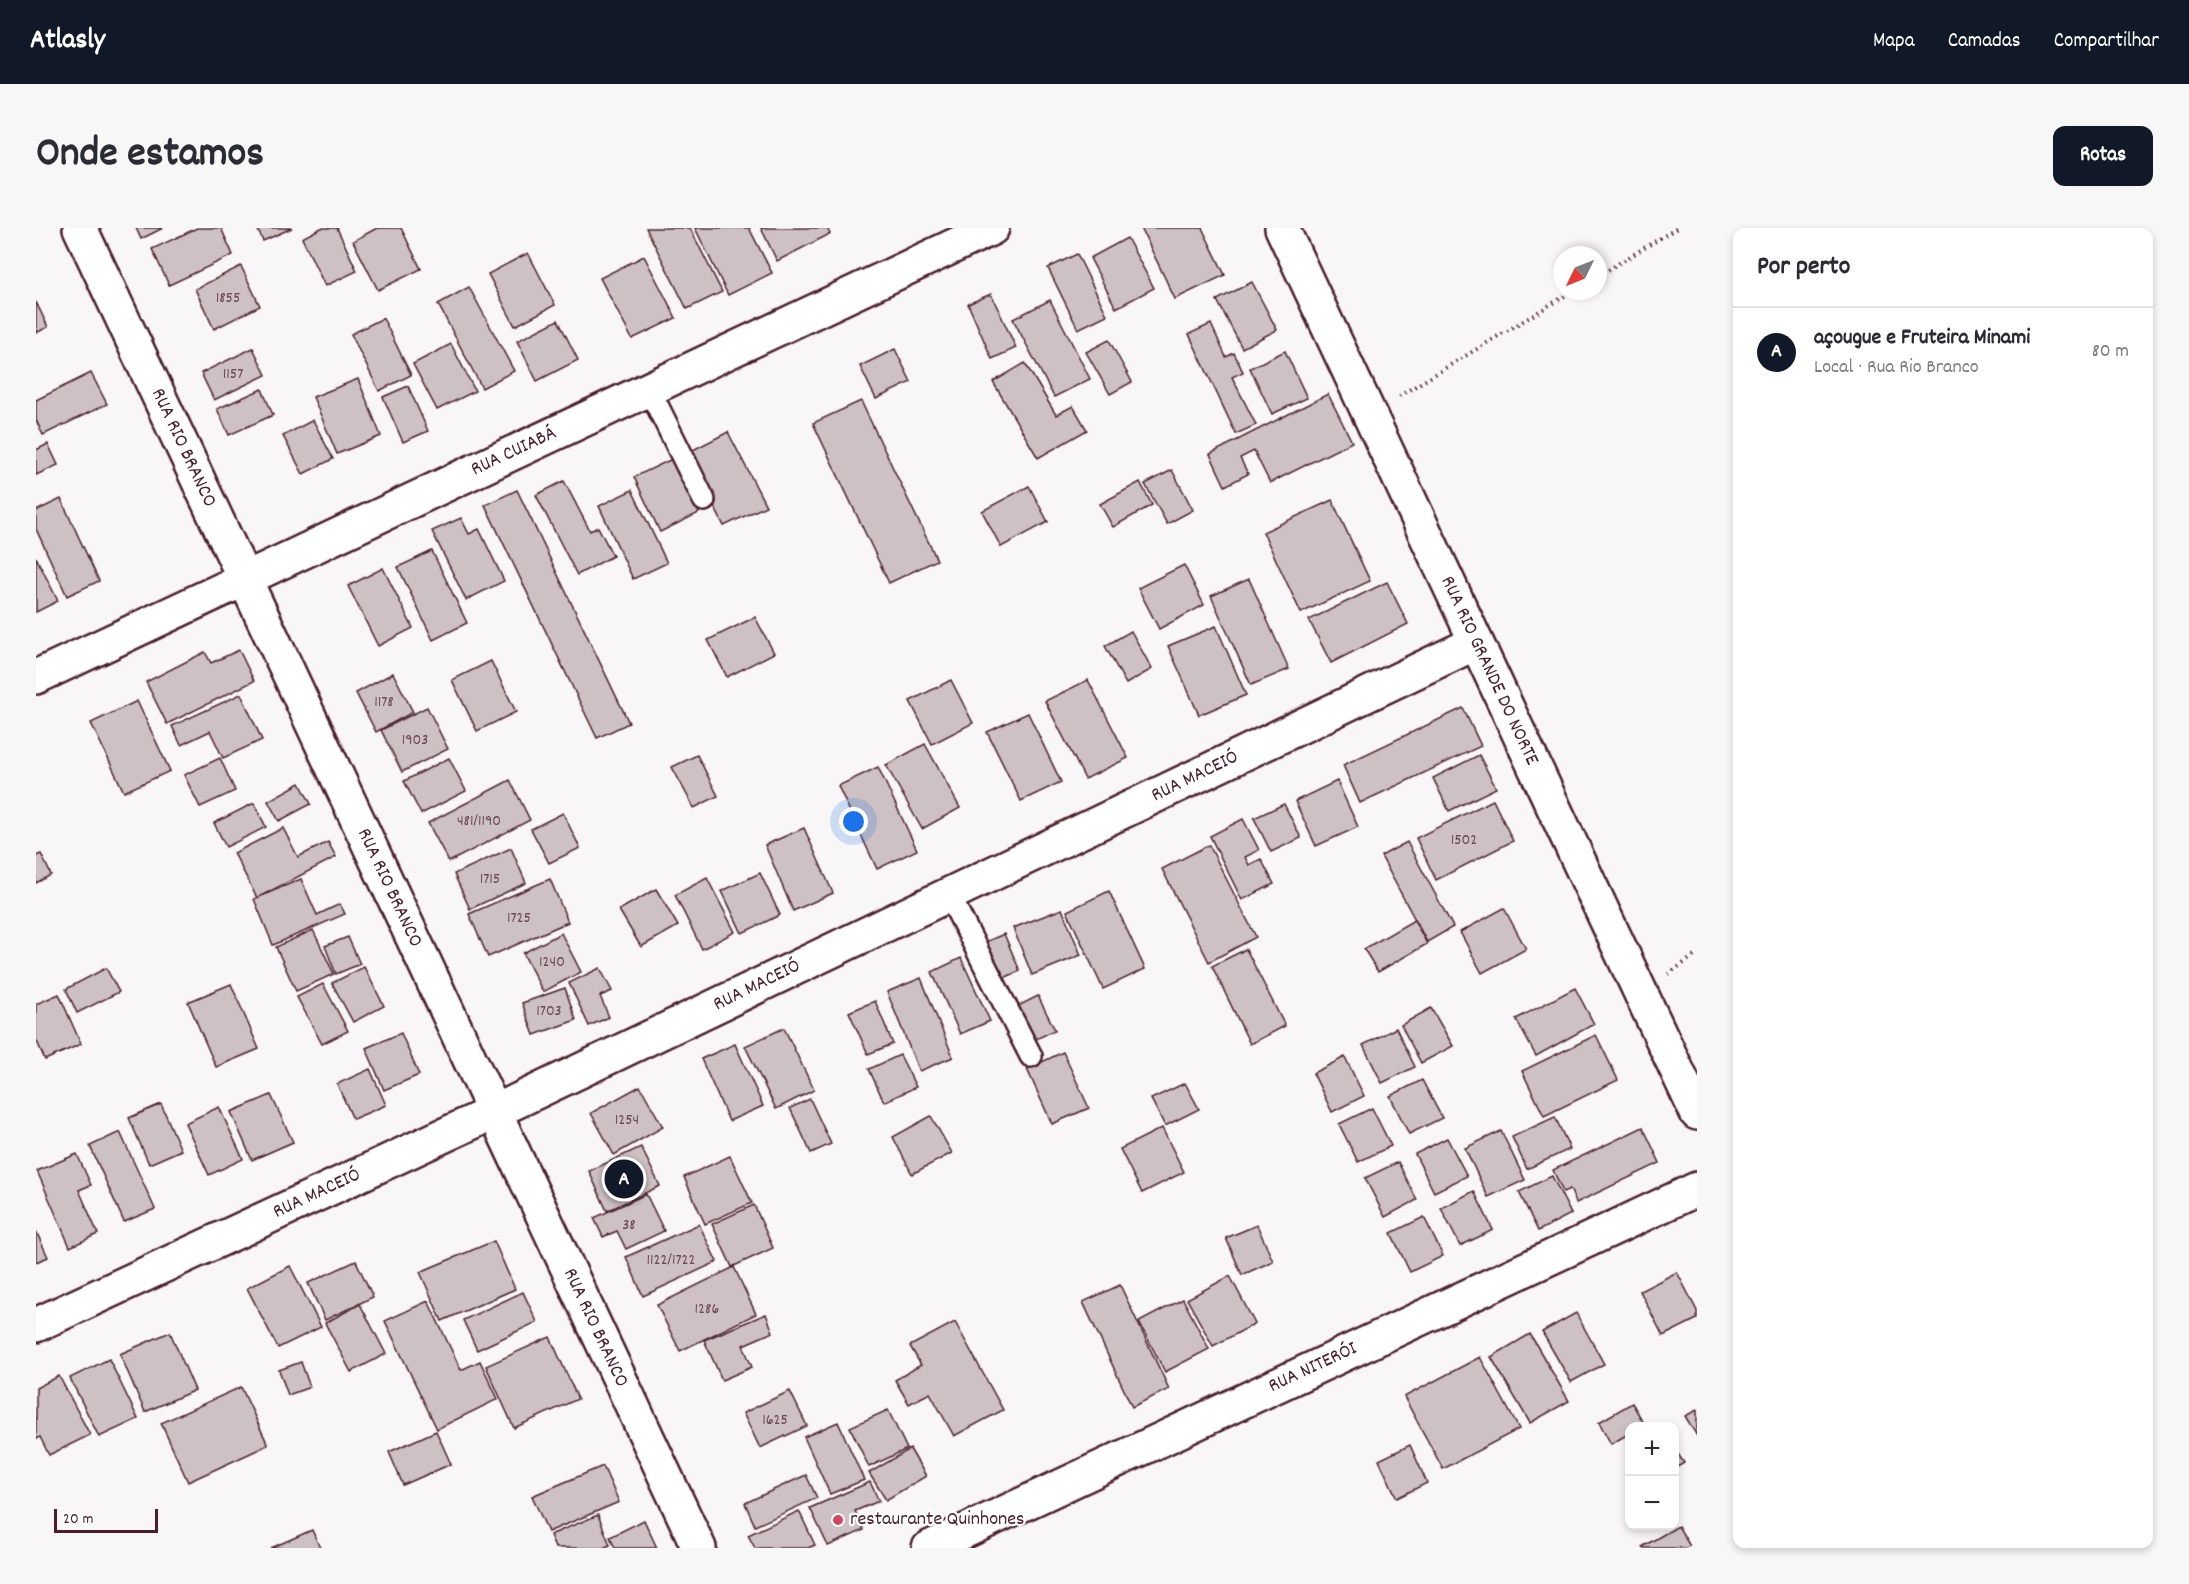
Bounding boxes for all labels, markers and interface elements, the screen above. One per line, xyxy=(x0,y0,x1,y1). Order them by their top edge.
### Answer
text: Atlasly xyxy=(30,22,105,62)
text: Mapa xyxy=(1873,27,1915,57)
text: Camadas xyxy=(1948,27,2021,57)
text: Compartilhar xyxy=(2054,27,2159,57)
text: Onde estamos xyxy=(36,126,264,186)
button: Rotas xyxy=(2053,126,2153,186)
north arrow xyxy=(1553,246,1607,300)
text: Por perto xyxy=(1757,249,1850,286)
house number: 1855 xyxy=(216,287,240,310)
text: açougue e Fruteira Minami xyxy=(1814,323,2030,354)
text: A xyxy=(1771,338,1782,366)
text: 80 m xyxy=(2092,338,2129,366)
text: Local · Rua Rio Branco xyxy=(1814,354,1979,382)
house number: 1157 xyxy=(223,363,243,386)
street label: RUA RIO BRANCO xyxy=(143,384,223,512)
street label: RUA CUIABÁ xyxy=(467,420,561,484)
street label: RUA RIO GRANDE DO NORTE xyxy=(1433,572,1545,770)
house number: 1178 xyxy=(374,691,394,714)
house number: 1903 xyxy=(402,729,428,752)
street label: RUA MACEIÓ xyxy=(1147,744,1243,810)
your location xyxy=(839,807,868,836)
house number: 481/1190 xyxy=(457,810,501,833)
street label: RUA RIO BRANCO xyxy=(349,824,429,952)
house number: 1502 xyxy=(1451,829,1477,852)
house number: 1715 xyxy=(480,868,500,891)
house number: 1725 xyxy=(507,907,531,930)
house number: 1240 xyxy=(539,951,565,974)
street label: RUA MACEIÓ xyxy=(709,953,805,1019)
house number: 1703 xyxy=(536,1000,562,1023)
house number: 1254 xyxy=(615,1109,639,1132)
pin: A xyxy=(604,1156,644,1202)
street label: RUA MACEIÓ xyxy=(269,1161,365,1226)
house number: 38 xyxy=(622,1214,636,1237)
house number: 1122/1722 xyxy=(646,1249,696,1272)
street label: RUA RIO BRANCO xyxy=(555,1264,635,1392)
house number: 1286 xyxy=(695,1298,720,1321)
street label: RUA NITERÓI xyxy=(1264,1335,1362,1401)
house number: 1625 xyxy=(762,1409,788,1432)
map controls xyxy=(1625,1422,1679,1530)
button: + xyxy=(1625,1422,1679,1476)
button: − xyxy=(1625,1476,1679,1530)
scale bar xyxy=(54,1506,158,1534)
place label: restaurante Quinhones xyxy=(850,1506,1025,1534)
text: 20 m xyxy=(63,1508,93,1531)
marker: restaurante Quinhones xyxy=(831,1513,845,1527)

